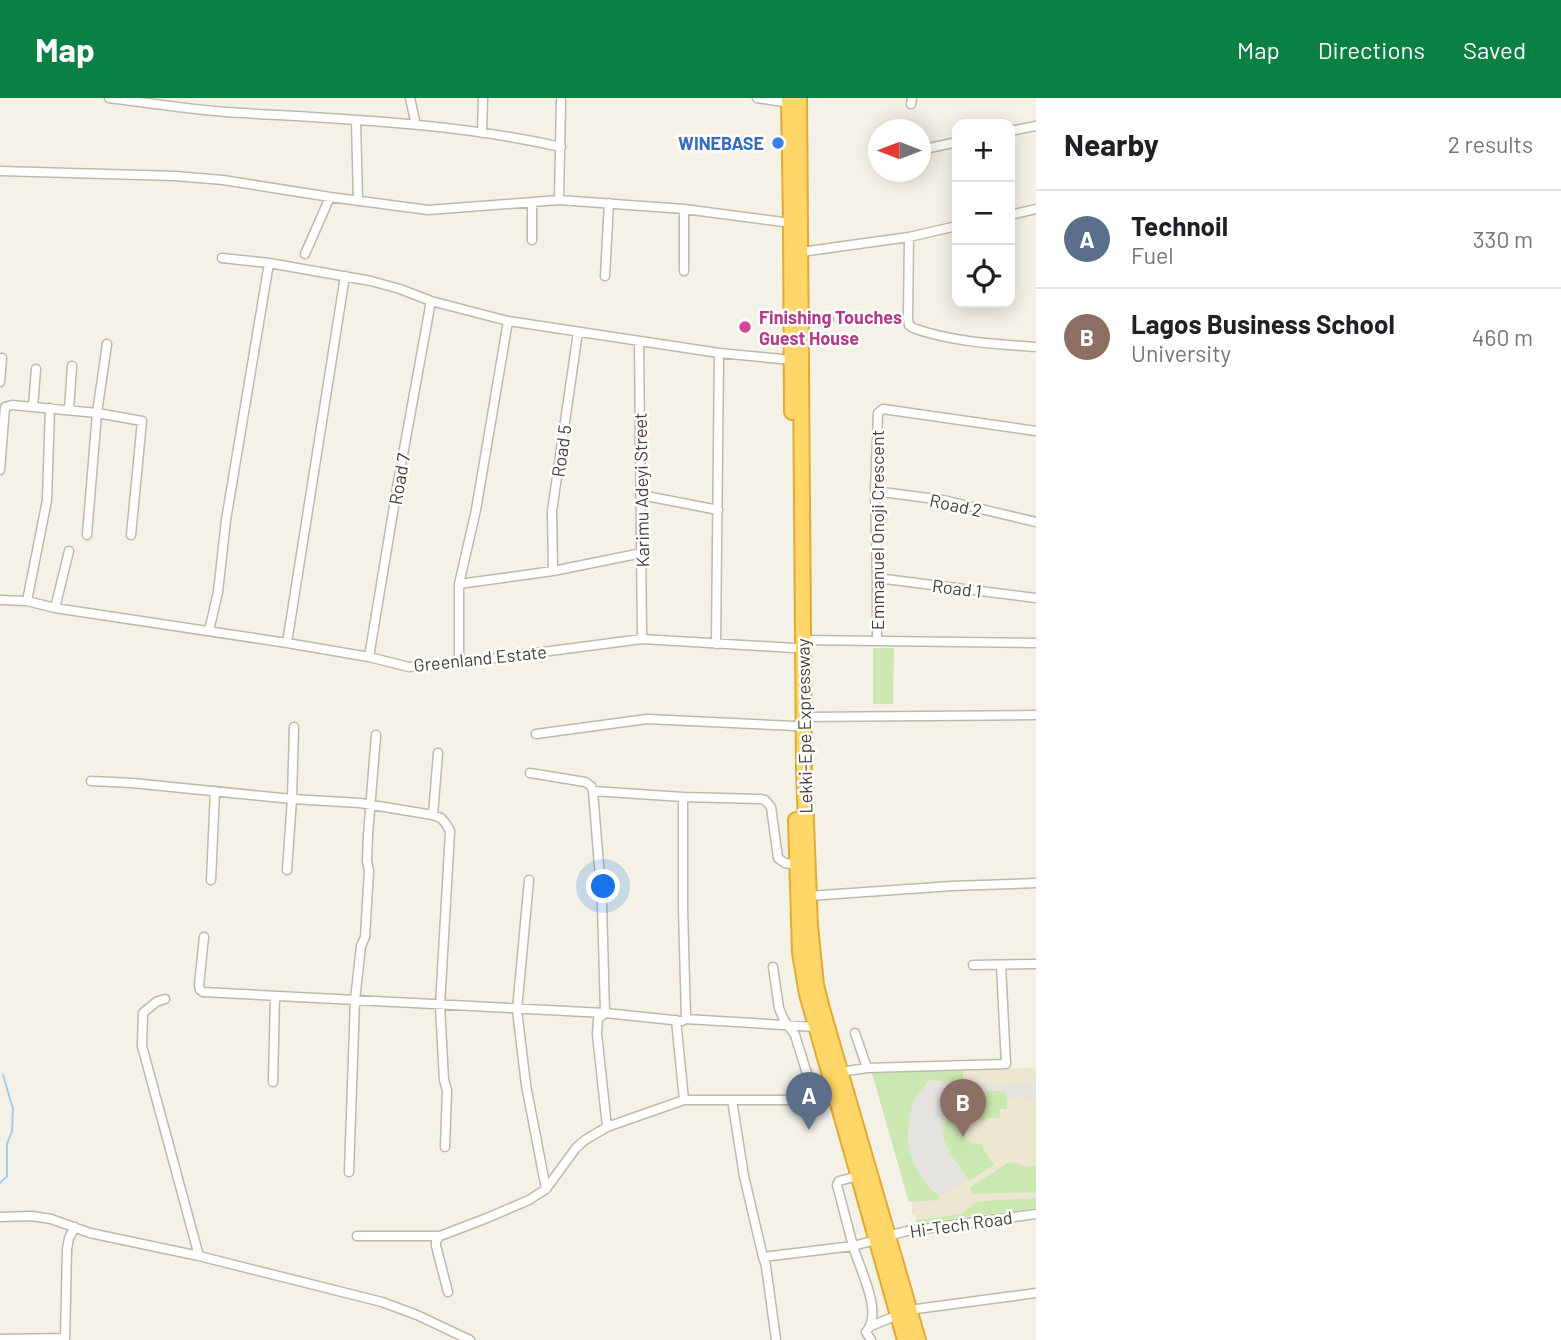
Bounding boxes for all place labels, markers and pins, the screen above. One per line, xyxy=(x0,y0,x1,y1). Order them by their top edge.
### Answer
place label: WINEBASE xyxy=(678,132,764,154)
marker: WINEBASE xyxy=(770,135,786,151)
place label: Finishing Touches Guest House xyxy=(759,306,902,349)
marker: Finishing Touches Guest House xyxy=(737,319,753,335)
pin: A xyxy=(786,1072,832,1130)
pin: B xyxy=(940,1079,986,1137)

